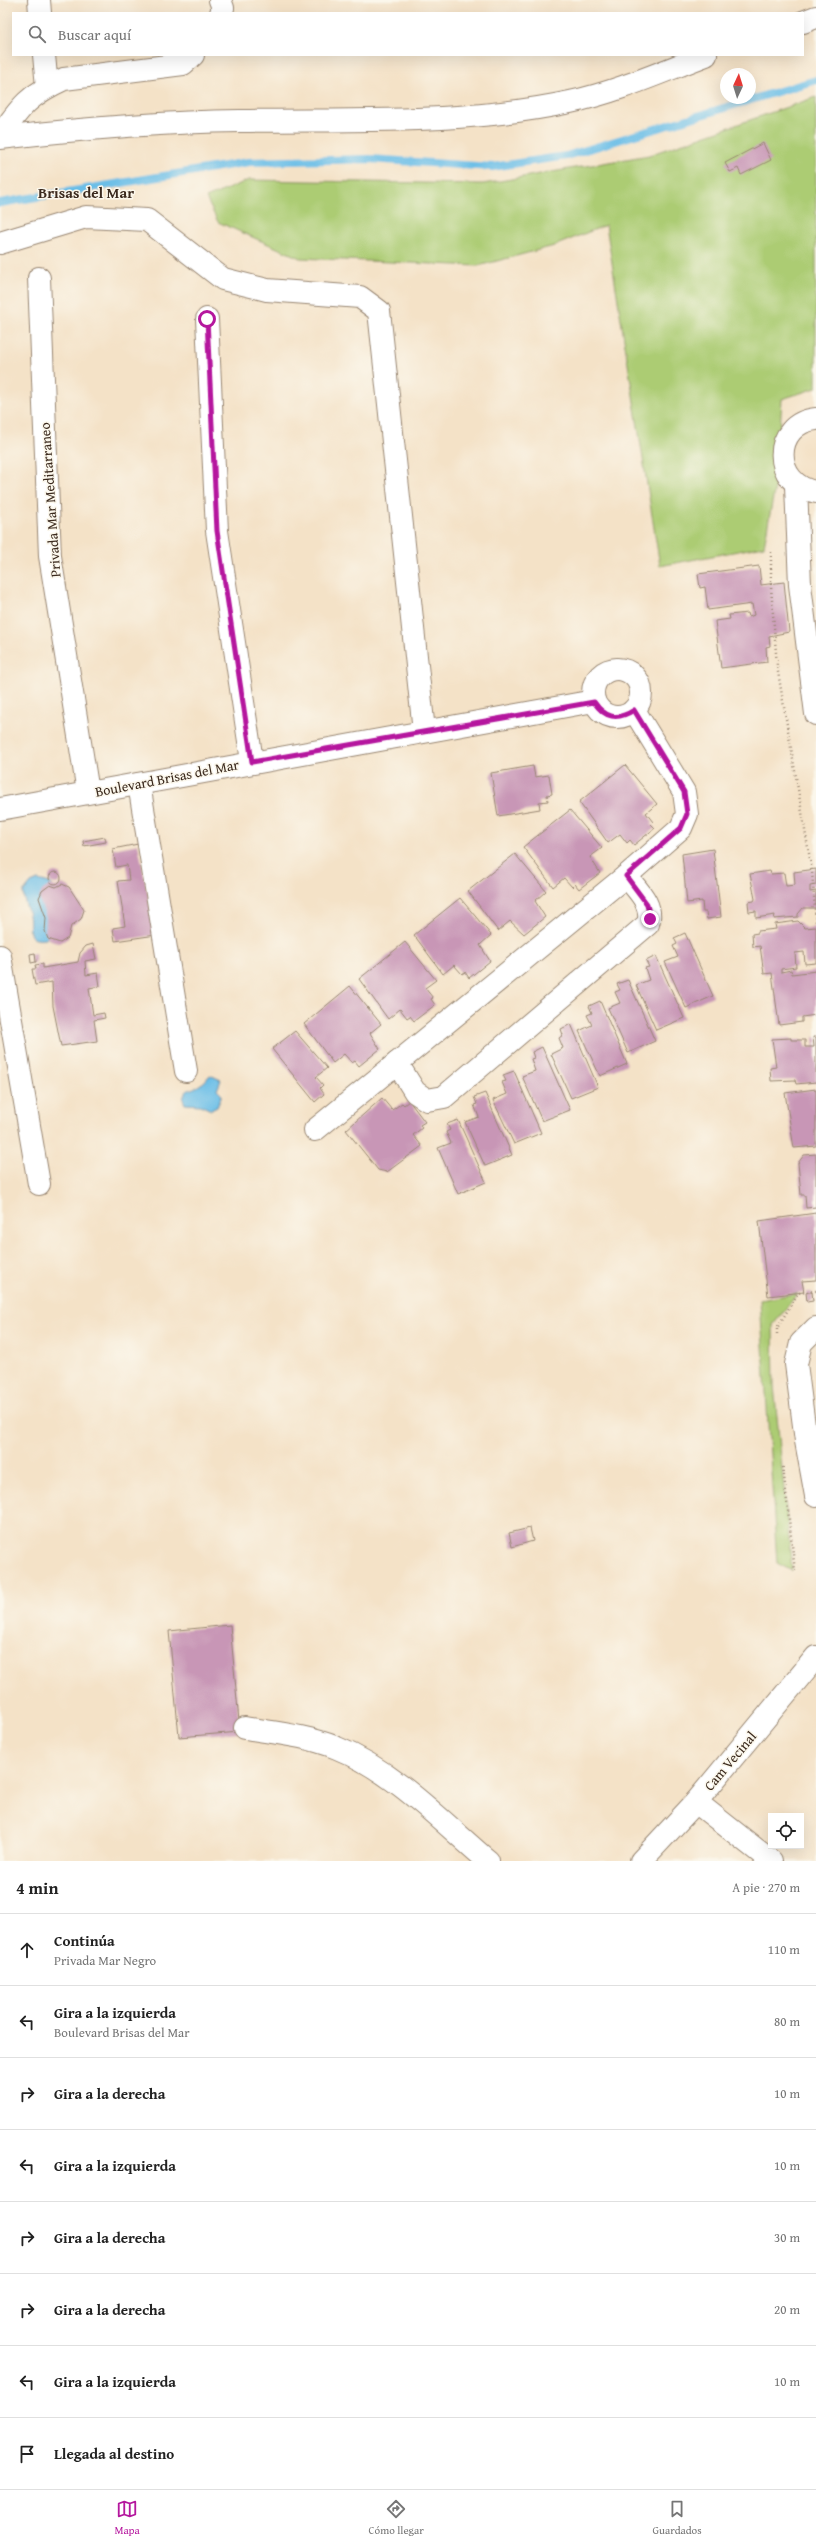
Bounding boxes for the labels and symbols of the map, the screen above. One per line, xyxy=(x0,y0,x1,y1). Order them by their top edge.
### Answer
north arrow xyxy=(720,68,756,104)
district label: Brisas del Mar xyxy=(38,182,134,203)
route start xyxy=(198,310,216,328)
street label: Privada Mar Meditarraneo xyxy=(35,422,65,578)
street label: Boulevard Brisas del Mar xyxy=(93,754,241,802)
route end xyxy=(641,910,659,928)
street label: Cam Vecinal xyxy=(699,1727,761,1795)

